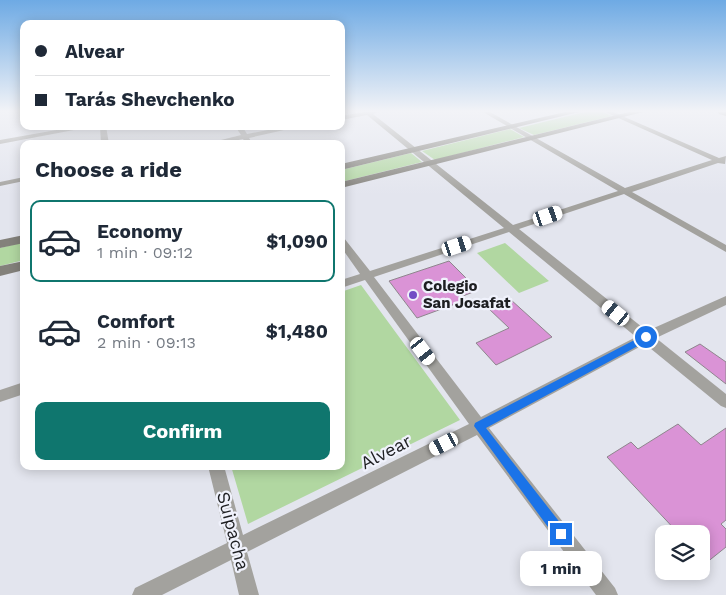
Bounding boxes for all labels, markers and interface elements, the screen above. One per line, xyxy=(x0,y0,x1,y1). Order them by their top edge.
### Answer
text: Alvear xyxy=(65,40,124,63)
text: Tarás Shevchenko xyxy=(65,88,235,111)
text: Choose a ride xyxy=(35,157,182,182)
car xyxy=(531,204,564,228)
icon: car xyxy=(37,219,82,264)
text: Economy xyxy=(97,220,182,243)
text: $1,090 xyxy=(266,230,328,253)
car xyxy=(440,234,473,258)
text: 1 min · 09:12 xyxy=(97,243,193,262)
place label: Colegio San Josafat xyxy=(423,277,511,312)
marker: Colegio San Josafat xyxy=(407,289,419,301)
car xyxy=(599,298,632,328)
icon: car xyxy=(37,309,82,354)
text: Comfort xyxy=(97,310,175,333)
text: $1,480 xyxy=(266,320,328,343)
route start xyxy=(635,326,657,348)
text: 2 min · 09:13 xyxy=(97,333,196,352)
car xyxy=(407,335,438,367)
button: Confirm xyxy=(35,402,330,460)
street label: Alvear xyxy=(357,430,415,473)
car xyxy=(427,431,460,457)
street label: Suipacha xyxy=(213,489,254,572)
route end xyxy=(550,523,572,545)
map controls xyxy=(655,525,710,580)
button: layers xyxy=(655,525,710,580)
callout: 1 min xyxy=(520,552,602,586)
text: 1 min xyxy=(540,559,582,578)

